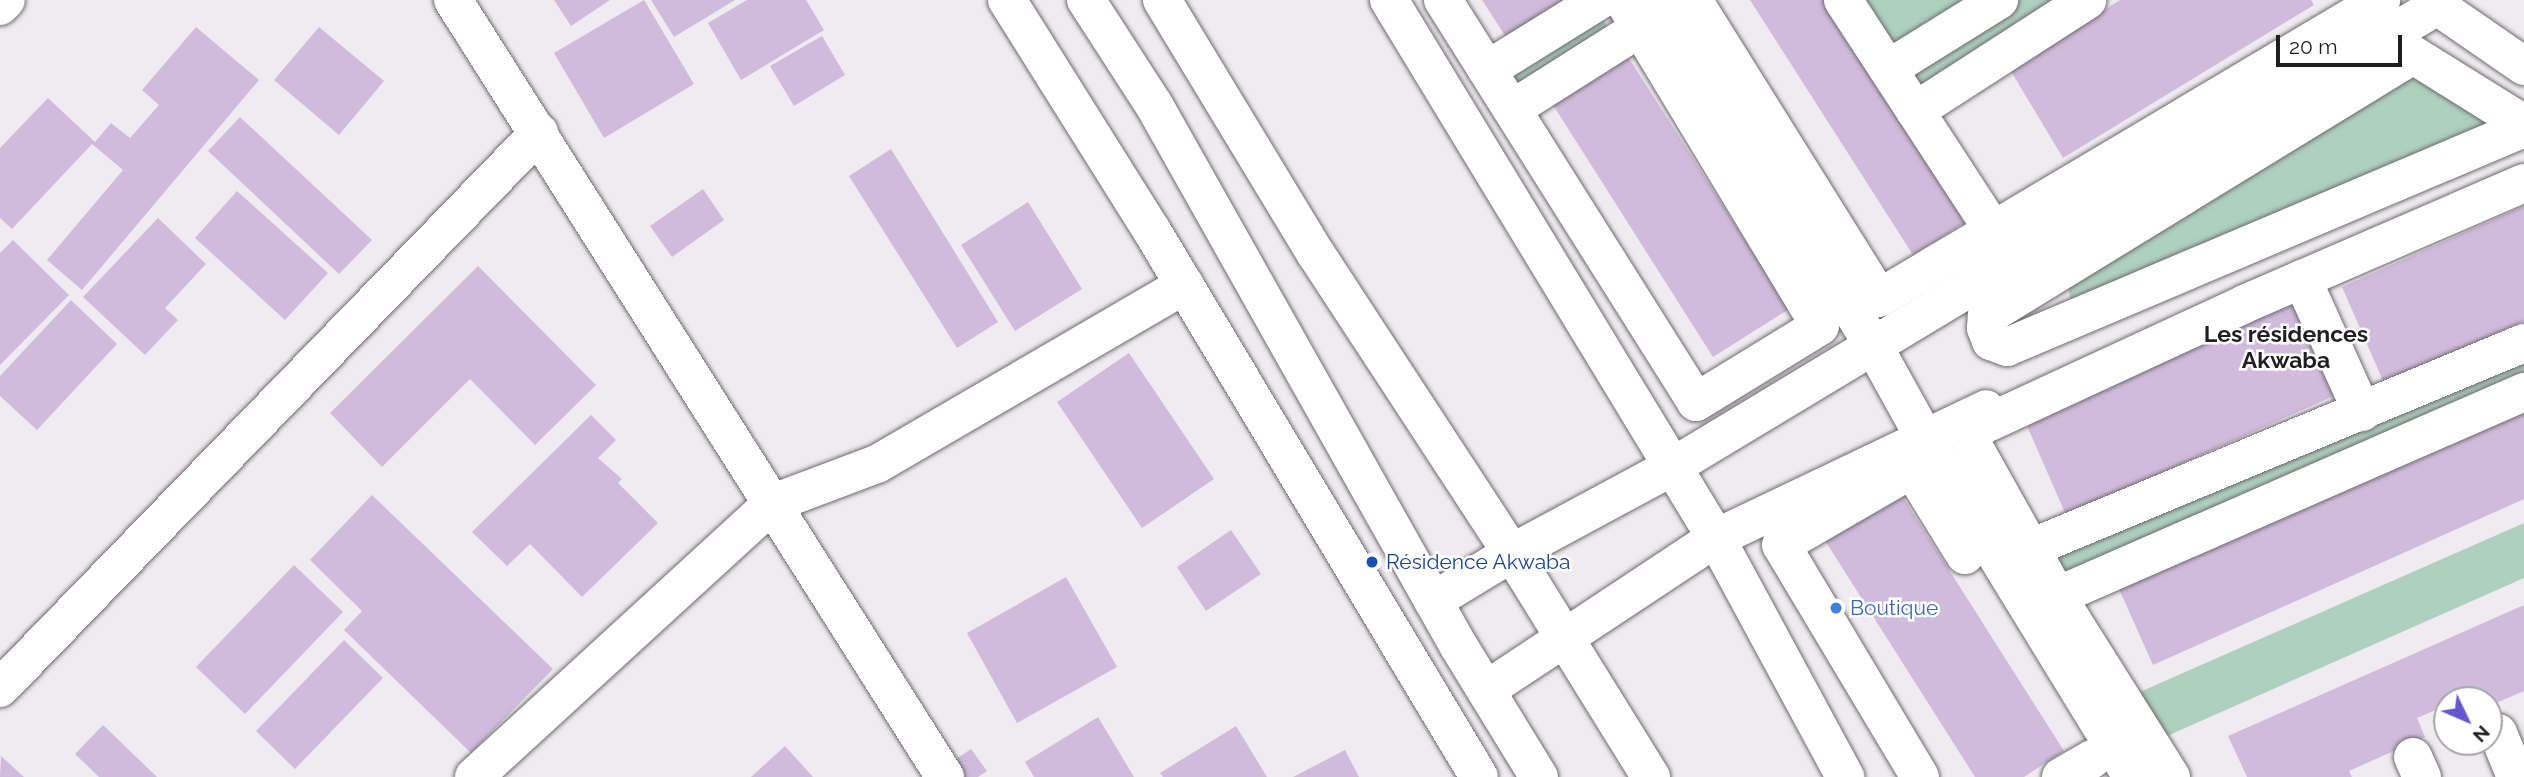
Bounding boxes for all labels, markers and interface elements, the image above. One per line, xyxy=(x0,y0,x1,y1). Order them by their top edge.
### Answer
scale bar xyxy=(2279,21,2405,65)
text: 20 m xyxy=(2289,34,2337,59)
district label: Les résidences Akwaba xyxy=(2204,320,2368,374)
place label: Résidence Akwaba xyxy=(1386,549,1571,575)
marker: Résidence Akwaba xyxy=(1364,554,1380,570)
place label: Boutique xyxy=(1850,595,1938,621)
marker: Boutique xyxy=(1828,600,1844,616)
north arrow xyxy=(2433,686,2503,756)
text: N xyxy=(2469,721,2495,747)

